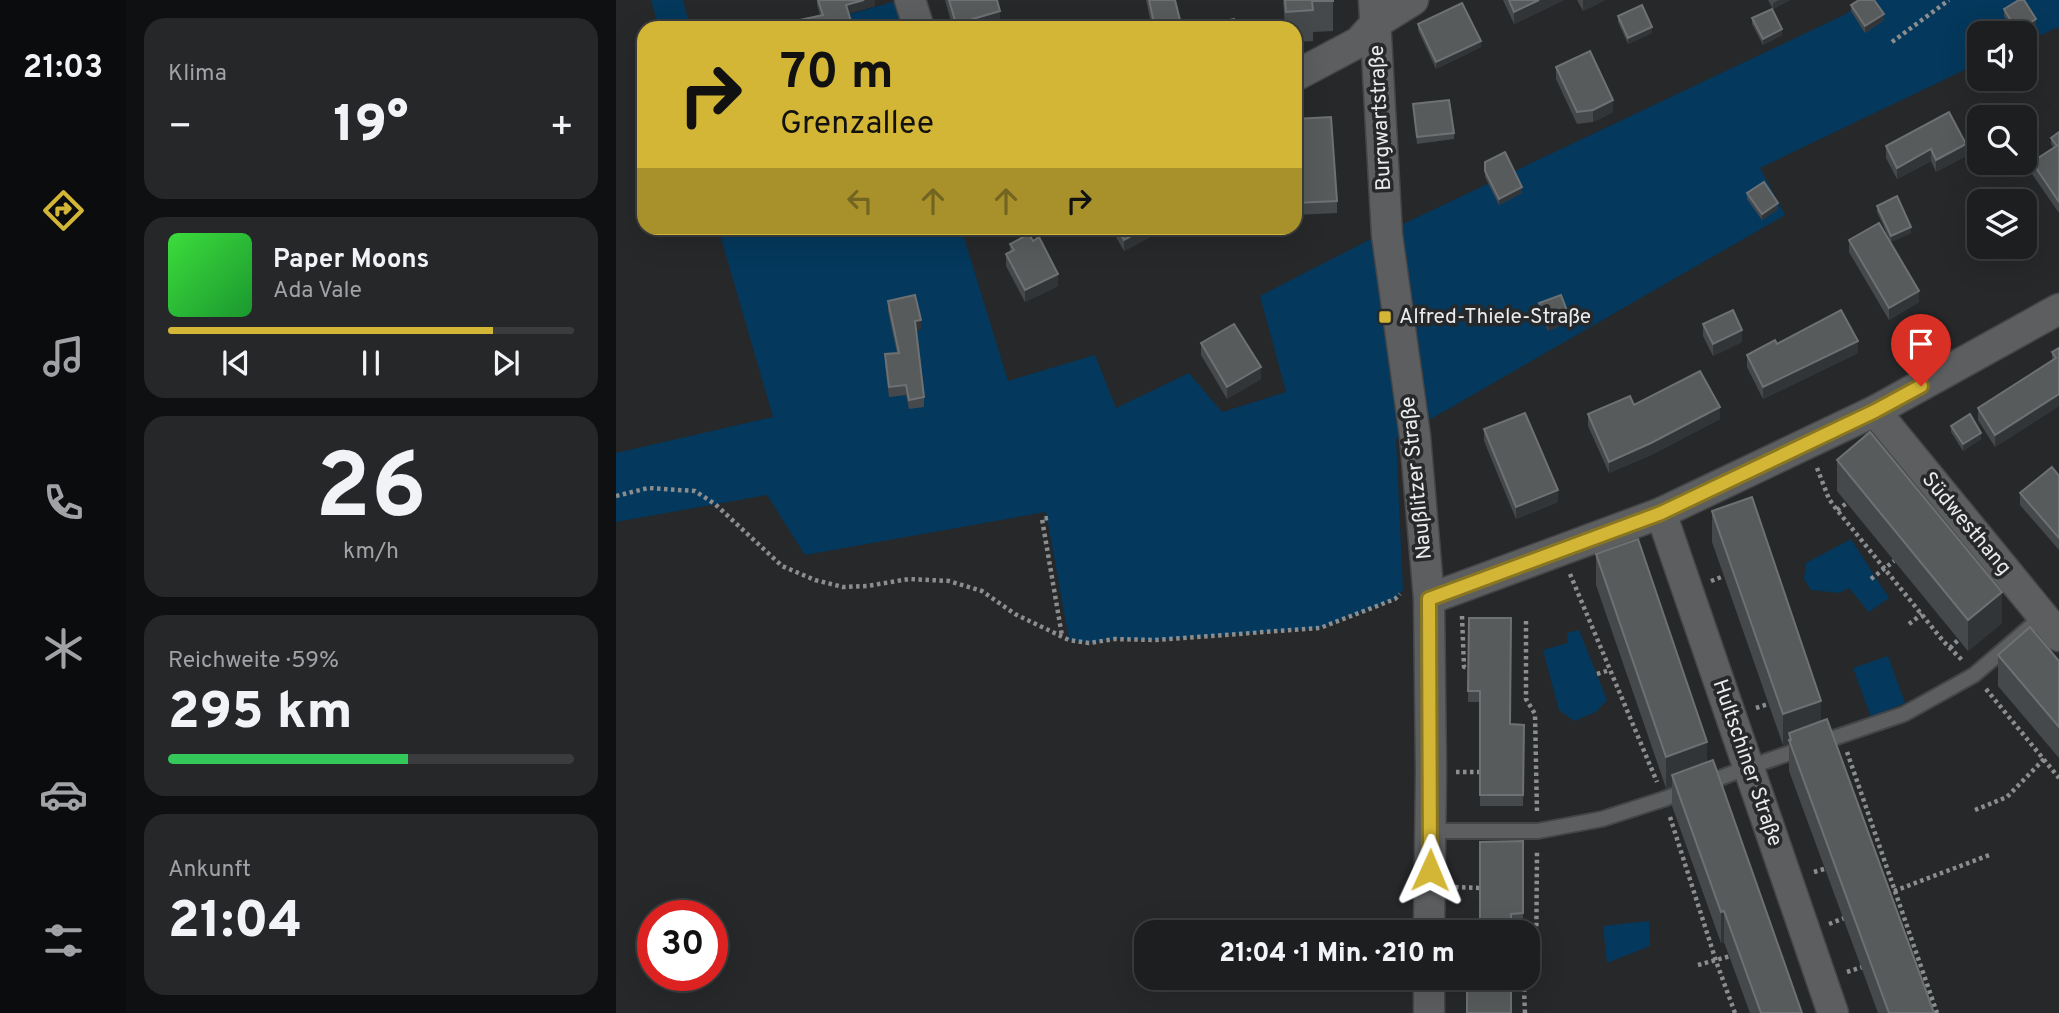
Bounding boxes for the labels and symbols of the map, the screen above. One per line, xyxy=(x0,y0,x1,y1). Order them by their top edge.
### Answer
street label: Burgwartstraße xyxy=(1364,44,1398,192)
place label: Alfred-Thiele-Straße xyxy=(1399,304,1591,331)
marker: Alfred-Thiele-Straße xyxy=(1377,309,1393,325)
pin xyxy=(1891,314,1951,386)
street label: Naußlitzer Straße xyxy=(1395,395,1439,561)
street label: Südwesthang xyxy=(1915,467,2017,581)
street label: Hultschiner Straße xyxy=(1706,676,1788,850)
position arrow xyxy=(1393,833,1467,907)
speed limit sign: 30 xyxy=(637,900,728,991)

